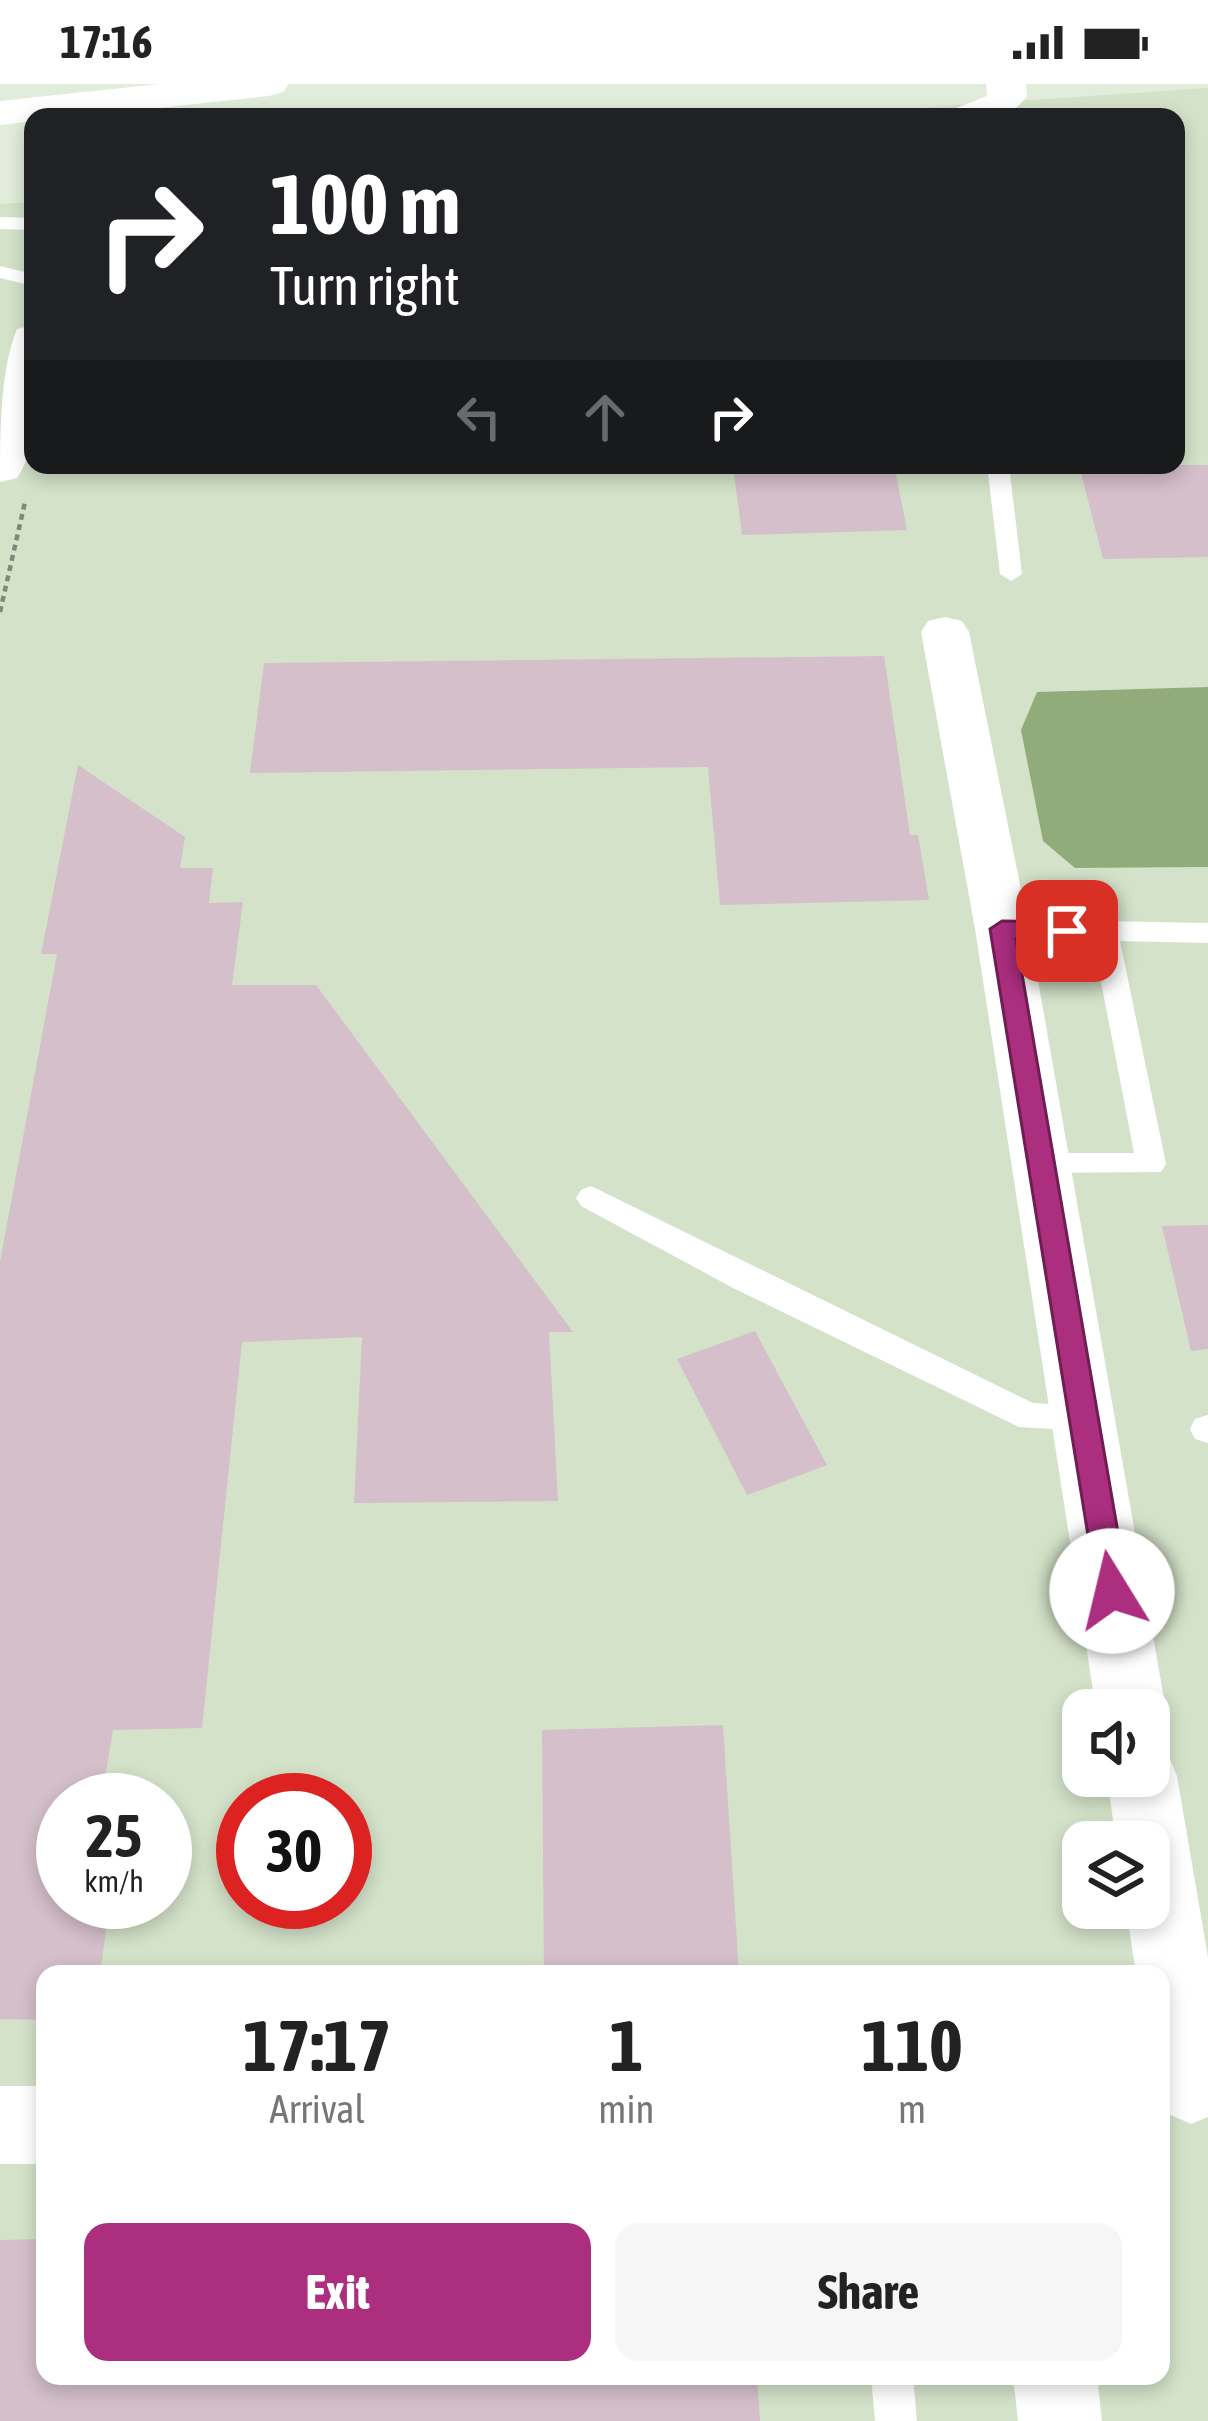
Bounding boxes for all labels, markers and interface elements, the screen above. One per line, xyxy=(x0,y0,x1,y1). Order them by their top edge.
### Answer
text: 17:16 xyxy=(60,16,153,68)
icon: right xyxy=(72,156,228,312)
text: 100 m xyxy=(270,156,460,252)
text: Turn right xyxy=(270,255,460,316)
icon: left xyxy=(446,384,512,450)
icon: ahead xyxy=(572,384,638,450)
icon: right xyxy=(698,384,764,450)
pin xyxy=(1016,880,1118,982)
icon: arrive xyxy=(1034,898,1100,964)
position arrow xyxy=(1049,1528,1175,1654)
map controls xyxy=(1062,1689,1170,1929)
button: sound xyxy=(1062,1689,1170,1797)
speed limit sign: 30 xyxy=(216,1773,372,1929)
text: 25 xyxy=(86,1801,142,1870)
button: layers xyxy=(1062,1821,1170,1929)
text: km/h xyxy=(84,1864,144,1898)
text: 17:17 xyxy=(243,2004,391,2086)
text: 1 xyxy=(609,2004,643,2086)
text: 110 xyxy=(861,2004,963,2086)
text: Arrival xyxy=(270,2087,365,2131)
text: min xyxy=(598,2087,654,2131)
text: m xyxy=(898,2087,926,2131)
button: Exit xyxy=(84,2223,591,2361)
button: Share xyxy=(615,2223,1122,2361)

